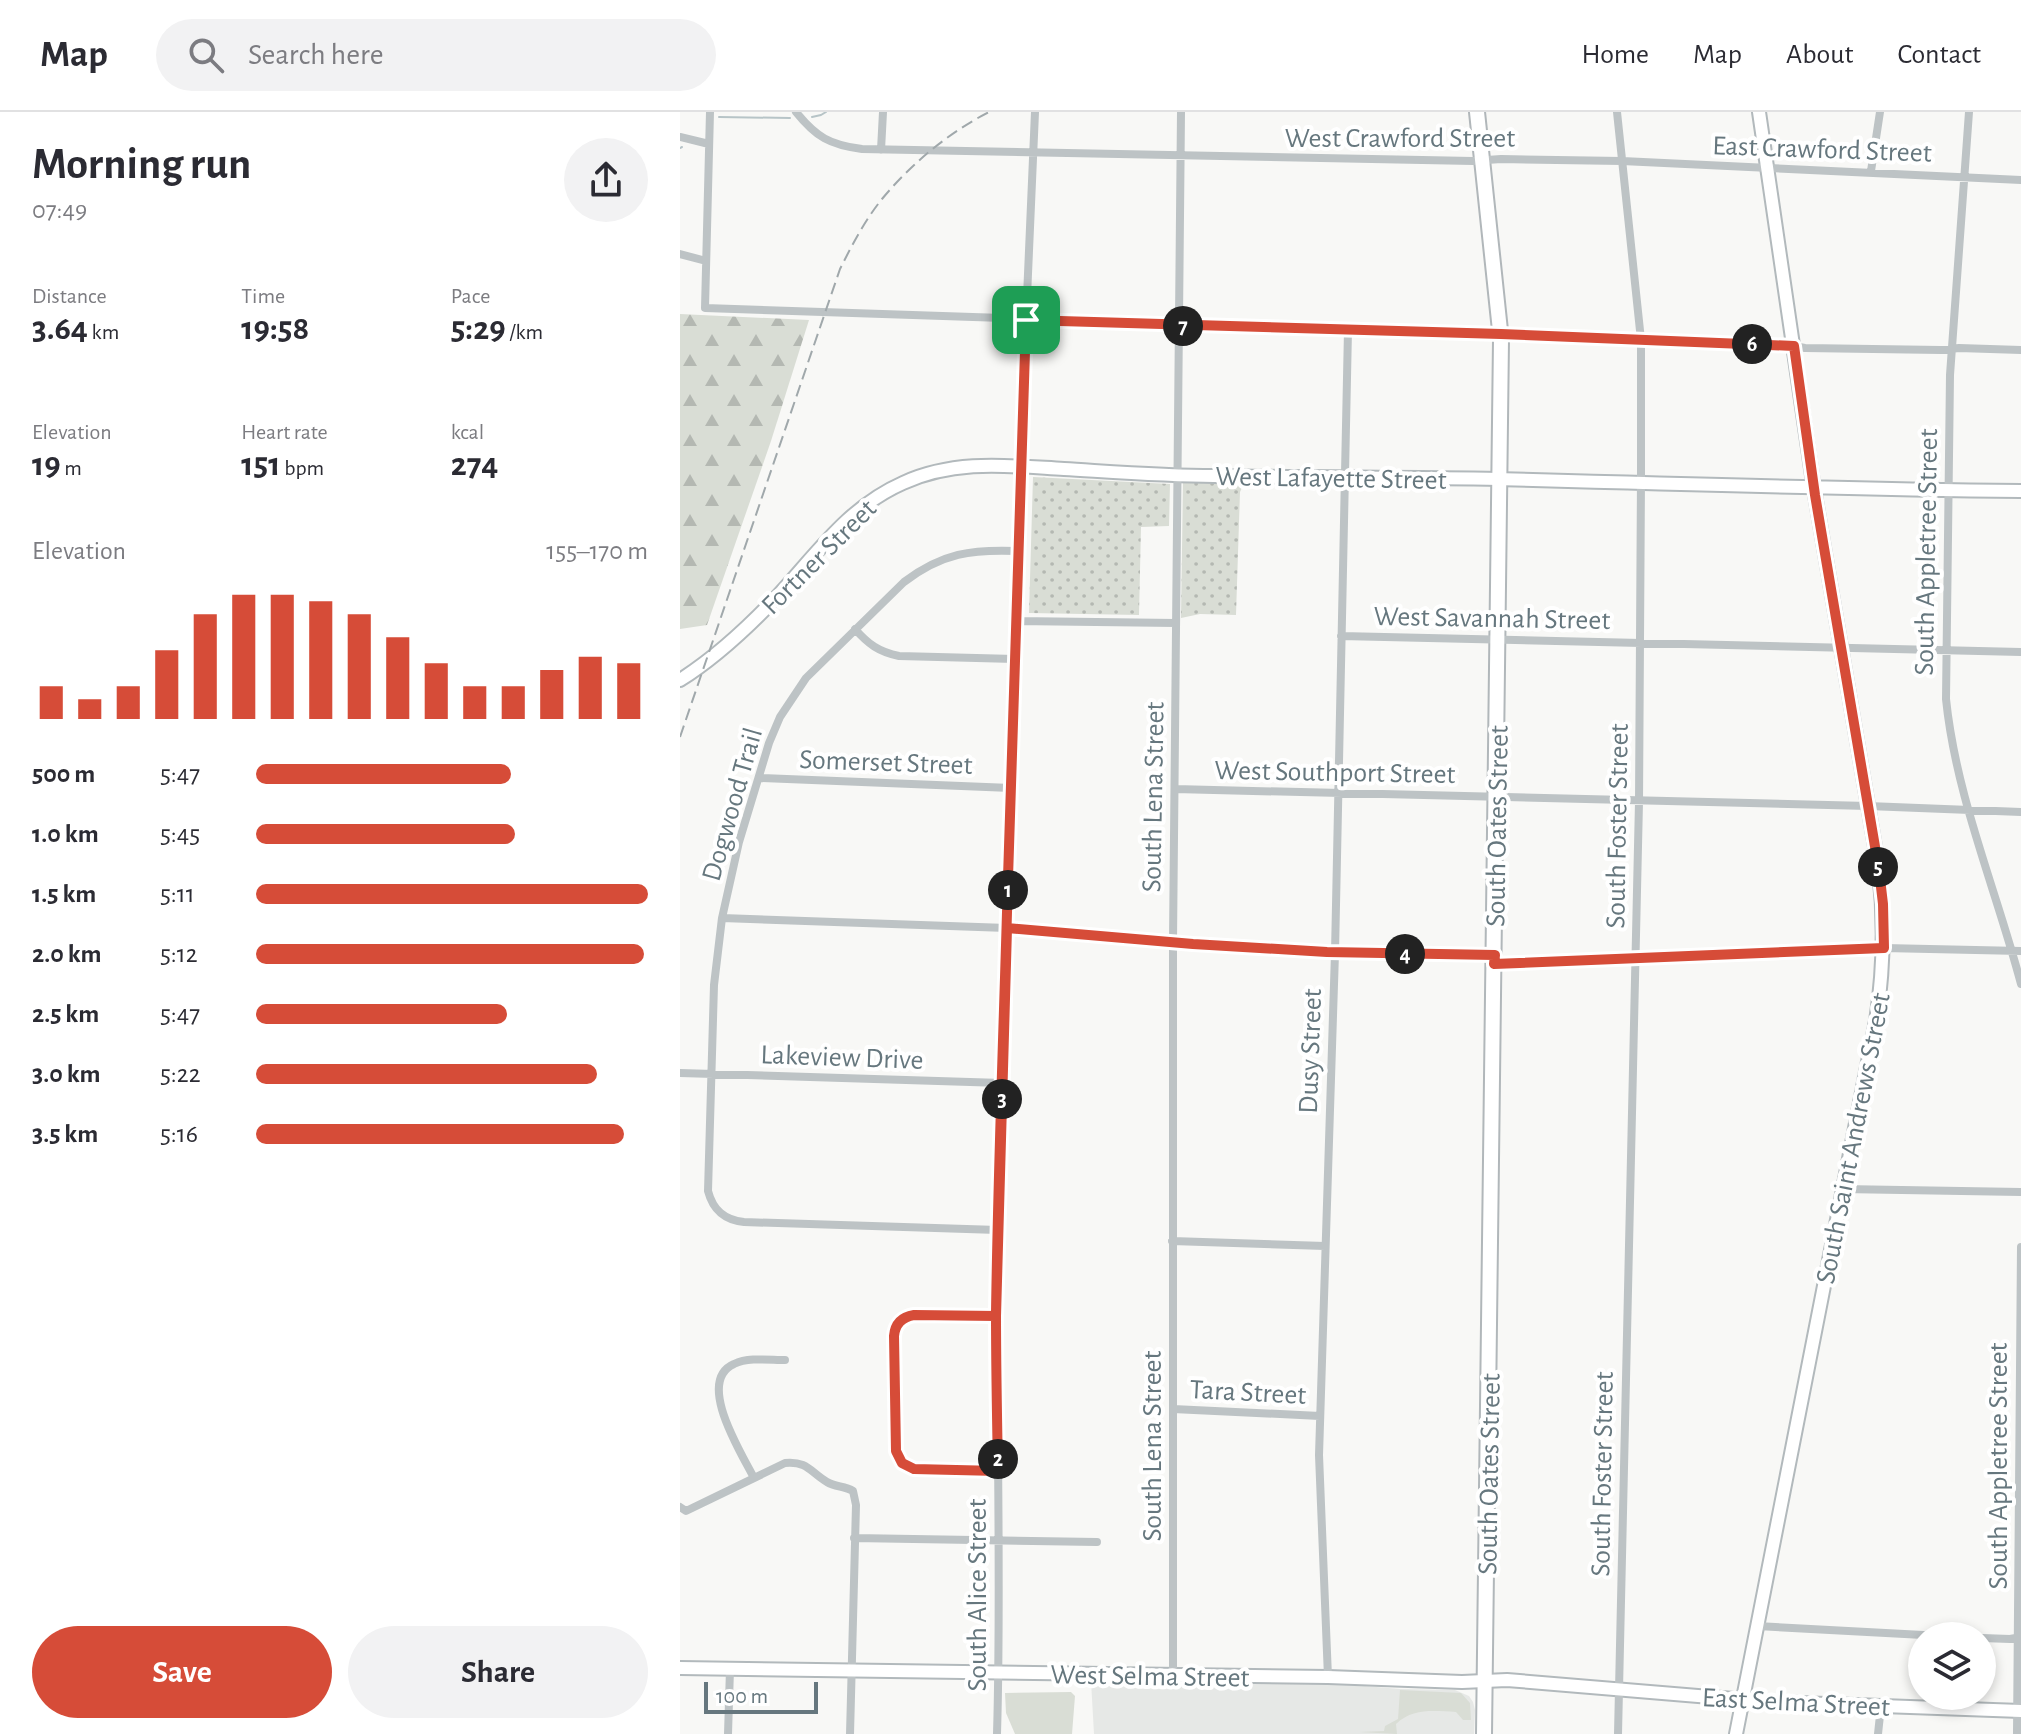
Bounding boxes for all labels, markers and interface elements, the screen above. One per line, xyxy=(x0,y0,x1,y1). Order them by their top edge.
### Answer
search box xyxy=(156,19,716,91)
icon: search xyxy=(184,33,228,77)
text: Map xyxy=(40,36,108,74)
text: Search here xyxy=(248,40,384,70)
text: Home xyxy=(1582,41,1649,69)
text: Map xyxy=(1693,41,1742,69)
text: About xyxy=(1786,41,1854,69)
text: Contact xyxy=(1898,41,1981,69)
street label: West Crawford Street xyxy=(1285,125,1515,153)
street label: East Crawford Street xyxy=(1712,132,1932,168)
button: share xyxy=(564,138,648,222)
text: Morning run xyxy=(32,143,251,187)
text: 07:49 xyxy=(32,197,87,223)
text: Distance xyxy=(32,285,107,307)
text: Time xyxy=(241,285,285,307)
text: Pace xyxy=(451,285,490,307)
pin xyxy=(992,286,1060,354)
icon: arrive xyxy=(1004,298,1048,342)
pin: 7 xyxy=(1163,306,1203,346)
text: 3.64 xyxy=(32,312,88,346)
text: 19:58 xyxy=(241,312,309,346)
text: 5:29 xyxy=(451,312,506,346)
text: 7 xyxy=(1178,315,1188,337)
text: km xyxy=(88,321,119,343)
text: /km xyxy=(506,321,543,343)
pin: 6 xyxy=(1732,324,1772,364)
text: 6 xyxy=(1747,333,1757,355)
text: Elevation xyxy=(32,421,112,443)
text: Heart rate xyxy=(241,421,328,443)
text: kcal xyxy=(451,421,484,443)
street label: South Appletree Street xyxy=(1911,428,1943,676)
text: 19 xyxy=(32,448,61,482)
text: 151 xyxy=(241,448,281,482)
text: 274 xyxy=(451,448,498,482)
text: m xyxy=(61,457,82,479)
text: bpm xyxy=(281,457,324,479)
street label: West Lafayette Street xyxy=(1215,463,1447,495)
street label: Fortner Street xyxy=(757,495,882,620)
text: Elevation xyxy=(32,538,126,564)
text: 155–170 m xyxy=(546,538,648,564)
street label: West Savannah Street xyxy=(1373,603,1611,635)
street label: South Lena Street xyxy=(1138,701,1170,893)
street label: South Foster Street xyxy=(1602,723,1634,929)
street label: Dogwood Trail xyxy=(698,725,768,884)
street label: South Oates Street xyxy=(1482,725,1514,927)
street label: Somerset Street xyxy=(799,746,973,780)
street label: West Southport Street xyxy=(1214,757,1456,789)
text: 500 m xyxy=(32,761,95,787)
text: 5:47 xyxy=(160,761,200,787)
text: 1.0 km xyxy=(32,821,99,847)
text: 5:45 xyxy=(160,821,200,847)
pin: 5 xyxy=(1858,847,1898,887)
text: 5 xyxy=(1873,856,1883,878)
pin: 1 xyxy=(988,870,1028,910)
text: 1 xyxy=(1004,879,1012,901)
text: 1.5 km xyxy=(32,881,96,907)
text: 5:11 xyxy=(160,881,195,907)
pin: 4 xyxy=(1385,934,1425,974)
text: 2.0 km xyxy=(32,941,102,967)
text: 5:12 xyxy=(160,941,198,967)
text: 4 xyxy=(1399,943,1411,965)
street label: Dusy Street xyxy=(1295,988,1327,1114)
street label: South Saint Andrews Street xyxy=(1812,991,1896,1286)
text: 2.5 km xyxy=(32,1001,99,1027)
text: 5:47 xyxy=(160,1001,200,1027)
street label: Lakeview Drive xyxy=(760,1041,924,1075)
text: 3.0 km xyxy=(32,1061,100,1087)
text: 5:22 xyxy=(160,1061,200,1087)
pin: 3 xyxy=(982,1079,1022,1119)
text: 3 xyxy=(997,1088,1007,1110)
text: 3.5 km xyxy=(32,1121,98,1147)
text: 5:16 xyxy=(160,1121,198,1147)
street label: South Appletree Street xyxy=(1985,1342,2013,1590)
street label: South Lena Street xyxy=(1139,1351,1167,1541)
street label: South Foster Street xyxy=(1587,1371,1619,1577)
street label: South Oates Street xyxy=(1474,1373,1506,1575)
street label: Tara Street xyxy=(1189,1376,1307,1410)
pin: 2 xyxy=(978,1439,1018,1479)
text: 2 xyxy=(993,1448,1003,1470)
street label: South Alice Street xyxy=(964,1498,992,1691)
map controls xyxy=(1908,1622,1996,1710)
button: layers xyxy=(1908,1622,1996,1710)
button: Save xyxy=(32,1626,332,1718)
button: Share xyxy=(348,1626,648,1718)
street label: West Selma Street xyxy=(1050,1661,1250,1693)
scale bar xyxy=(704,1678,818,1714)
street label: East Selma Street xyxy=(1701,1684,1891,1722)
text: 100 m xyxy=(716,1685,768,1707)

